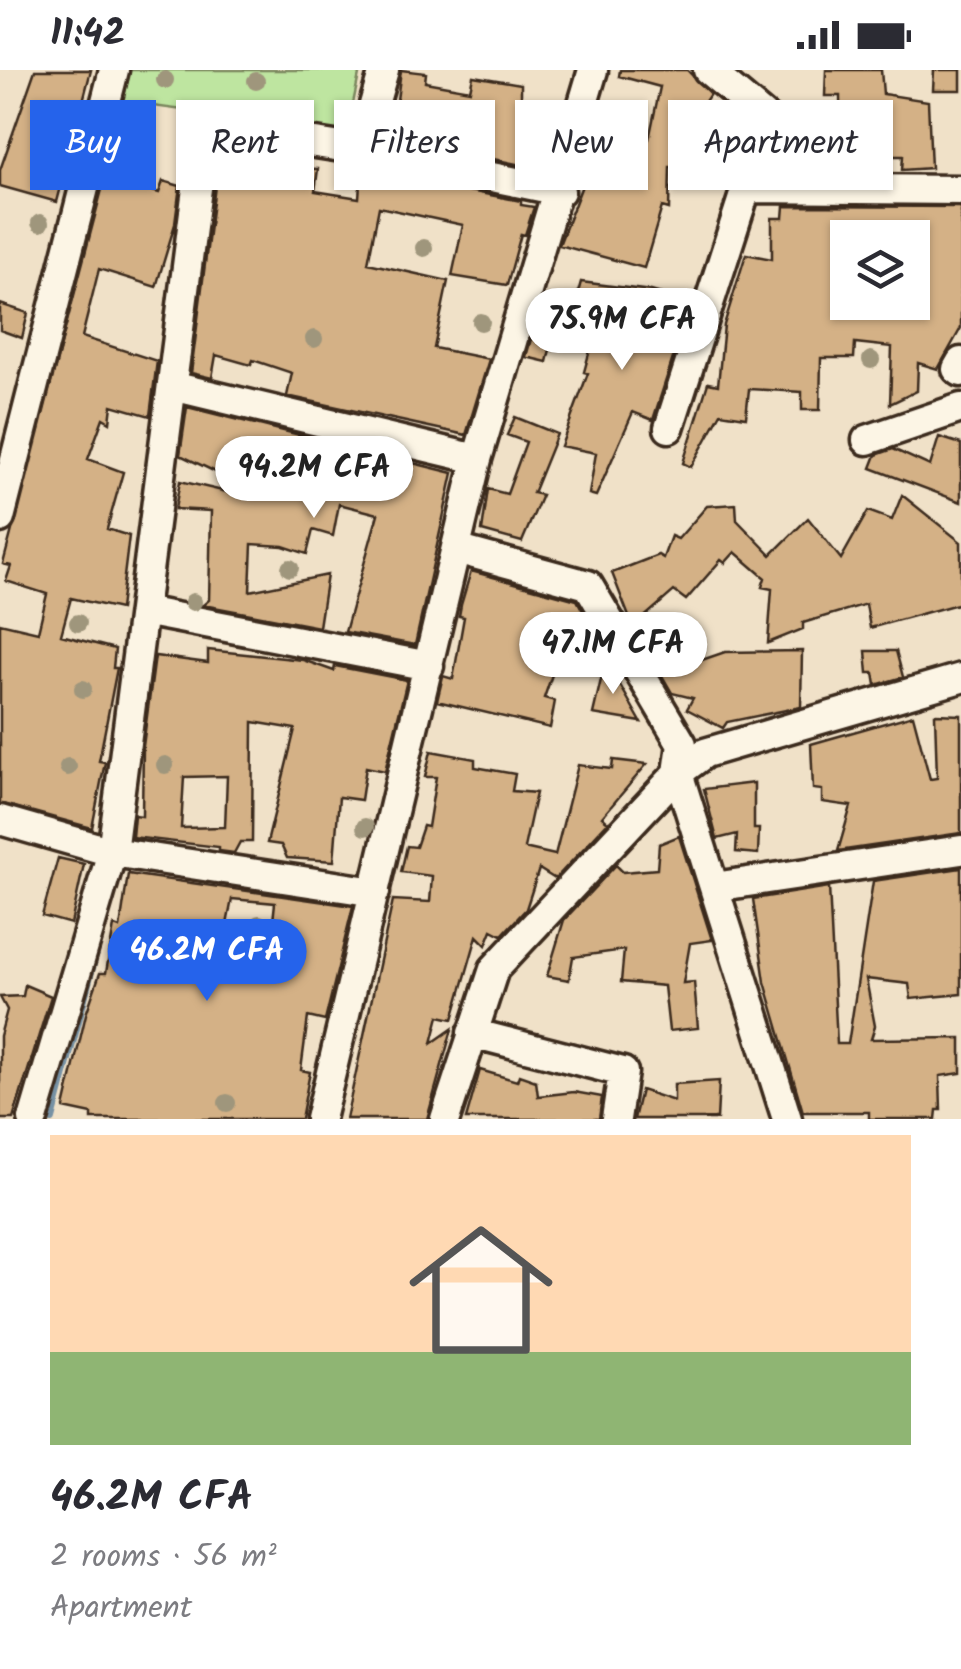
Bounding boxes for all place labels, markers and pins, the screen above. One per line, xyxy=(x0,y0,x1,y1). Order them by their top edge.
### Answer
pin: 75.9M CFA xyxy=(508,288,736,373)
pin: 94.2M CFA xyxy=(200,436,428,521)
pin: 47.1M CFA xyxy=(499,612,727,697)
pin: 46.2M CFA xyxy=(93,919,321,1004)

